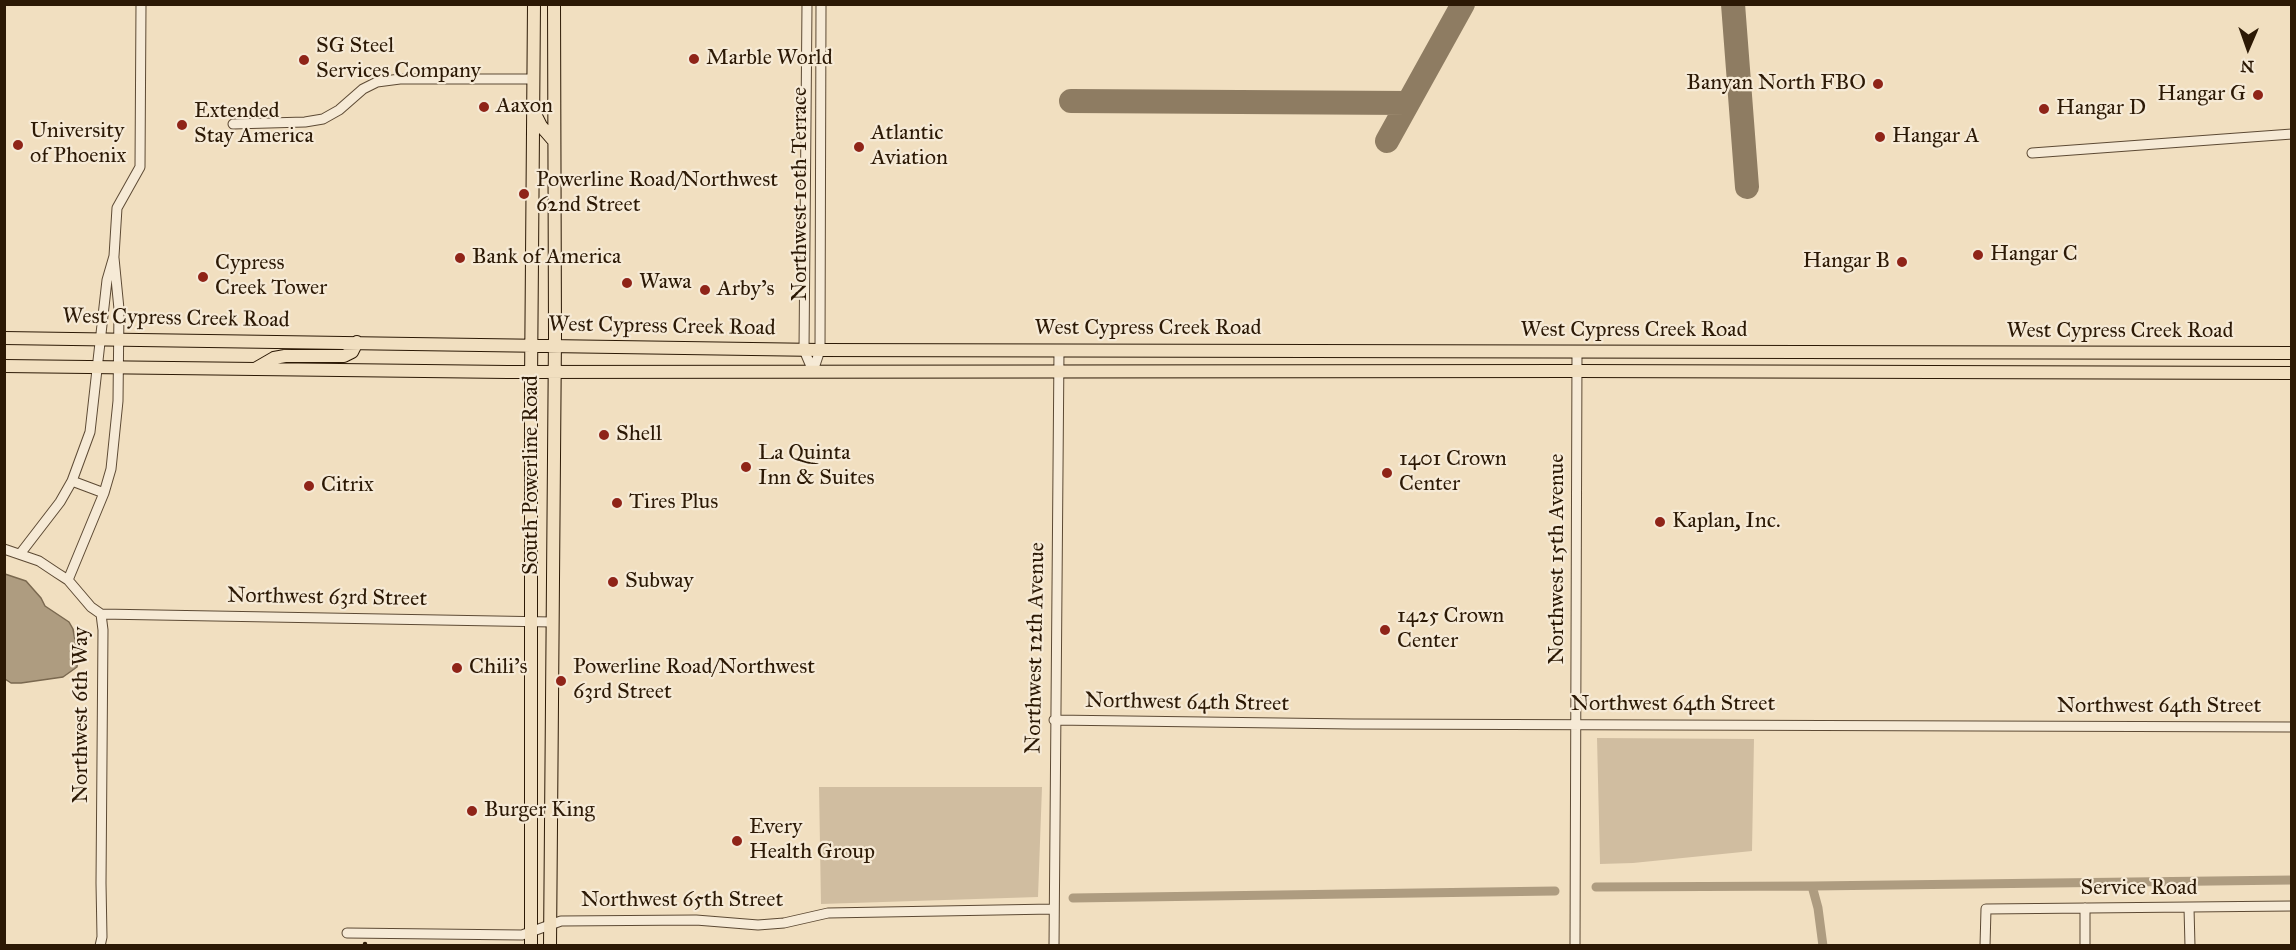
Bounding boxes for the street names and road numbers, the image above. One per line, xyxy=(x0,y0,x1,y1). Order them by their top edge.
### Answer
street label: Northwest 10th Terrace xyxy=(788,87,814,301)
street label: West Cypress Creek Road xyxy=(62,304,290,334)
street label: West Cypress Creek Road xyxy=(548,312,776,342)
street label: West Cypress Creek Road xyxy=(1034,316,1262,342)
street label: West Cypress Creek Road xyxy=(1520,318,1748,344)
street label: West Cypress Creek Road xyxy=(2006,319,2234,345)
street label: South Powerline Road xyxy=(519,375,545,575)
street label: Northwest 15th Avenue xyxy=(1545,454,1571,664)
street label: Northwest 12th Avenue xyxy=(1021,542,1051,754)
street label: Northwest 63rd Street xyxy=(227,583,427,613)
street label: Northwest 6th Way xyxy=(69,627,95,803)
street label: Northwest 64th Street xyxy=(1085,688,1289,718)
street label: Northwest 64th Street xyxy=(1571,692,1775,718)
street label: Northwest 64th Street xyxy=(2057,694,2261,720)
street label: Service Road xyxy=(2080,876,2198,902)
street label: Northwest 65th Street xyxy=(581,888,783,914)

